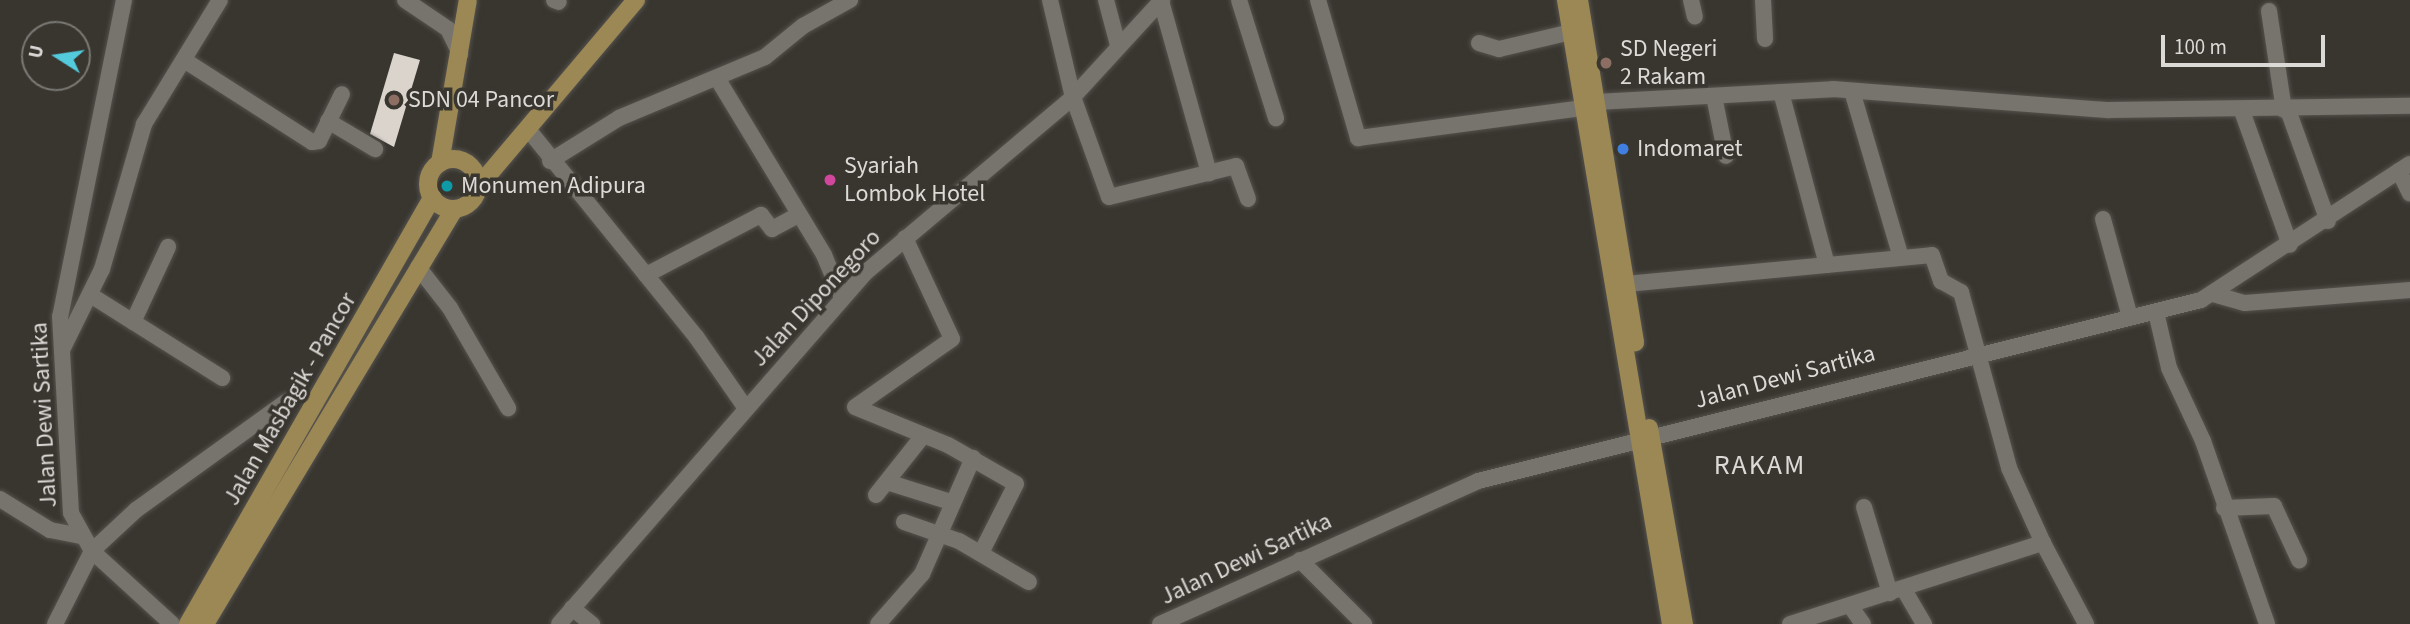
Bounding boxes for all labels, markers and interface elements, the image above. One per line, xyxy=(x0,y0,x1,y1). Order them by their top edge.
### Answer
north arrow xyxy=(21,21,91,91)
scale bar xyxy=(2165,21,2330,65)
text: 100 m xyxy=(2174,32,2227,62)
place label: SD Negeri 2 Rakam xyxy=(1620,35,1717,91)
text: U xyxy=(22,43,51,61)
marker: SD Negeri 2 Rakam xyxy=(1598,55,1614,71)
place label: SDN 04 Pancor xyxy=(408,86,554,114)
marker: SDN 04 Pancor xyxy=(386,92,402,108)
place label: Indomaret xyxy=(1637,135,1743,163)
marker: Indomaret xyxy=(1615,141,1631,157)
place label: Syariah Lombok Hotel xyxy=(844,152,985,208)
place label: Monumen Adipura xyxy=(461,172,646,200)
marker: Syariah Lombok Hotel xyxy=(822,172,838,188)
marker: Monumen Adipura xyxy=(439,178,455,194)
street label: Jalan Diponegoro xyxy=(745,223,887,373)
street label: Jalan Masbagik - Pancor xyxy=(217,287,363,511)
street label: Jalan Dewi Sartika xyxy=(25,322,63,508)
street label: Jalan Dewi Sartika xyxy=(1692,339,1878,415)
district label: RAKAM xyxy=(1714,448,1806,482)
street label: Jalan Dewi Sartika xyxy=(1156,507,1336,611)

